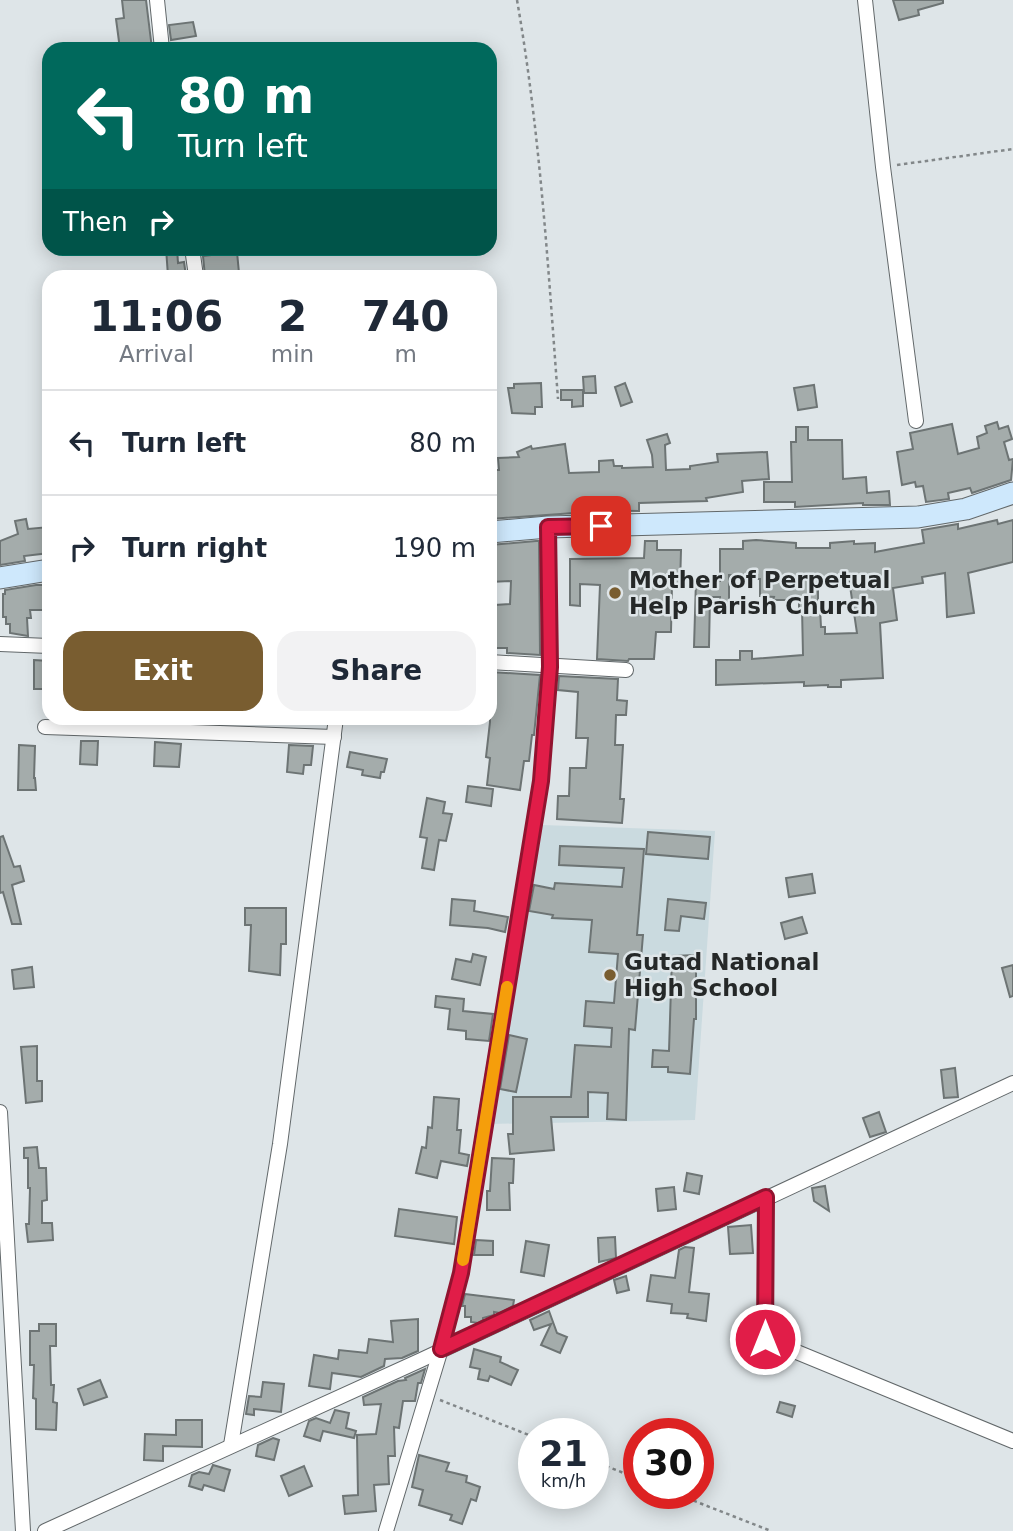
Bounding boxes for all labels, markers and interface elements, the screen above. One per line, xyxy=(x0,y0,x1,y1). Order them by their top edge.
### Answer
text: 80 m xyxy=(178,68,314,125)
icon: left xyxy=(63,70,154,161)
text: Turn left xyxy=(178,127,308,165)
icon: right xyxy=(142,203,180,241)
text: Then xyxy=(63,207,128,237)
text: 11:06 xyxy=(90,292,223,341)
text: 2 xyxy=(278,292,307,341)
text: 740 xyxy=(362,292,449,341)
text: Arrival xyxy=(119,341,194,367)
text: min xyxy=(271,341,314,367)
text: m xyxy=(394,341,417,367)
icon: left xyxy=(63,424,101,462)
text: Turn left xyxy=(122,428,246,458)
text: 80 m xyxy=(409,428,476,458)
pin xyxy=(571,496,631,556)
icon: arrive xyxy=(582,507,620,545)
icon: right xyxy=(63,529,101,567)
text: Turn right xyxy=(122,533,267,563)
text: 190 m xyxy=(393,533,476,563)
place label: Mother of Perpetual Help Parish Church xyxy=(629,567,890,619)
marker: Mother of Perpetual Help Parish Church xyxy=(607,585,623,601)
button: Exit xyxy=(63,631,263,711)
button: Share xyxy=(277,631,476,711)
place label: Gutad National High School xyxy=(624,949,819,1001)
marker: Gutad National High School xyxy=(602,967,618,983)
position arrow xyxy=(728,1302,802,1376)
speed limit sign: 30 xyxy=(623,1418,714,1509)
text: 21 xyxy=(539,1434,588,1474)
text: km/h xyxy=(541,1470,586,1491)

